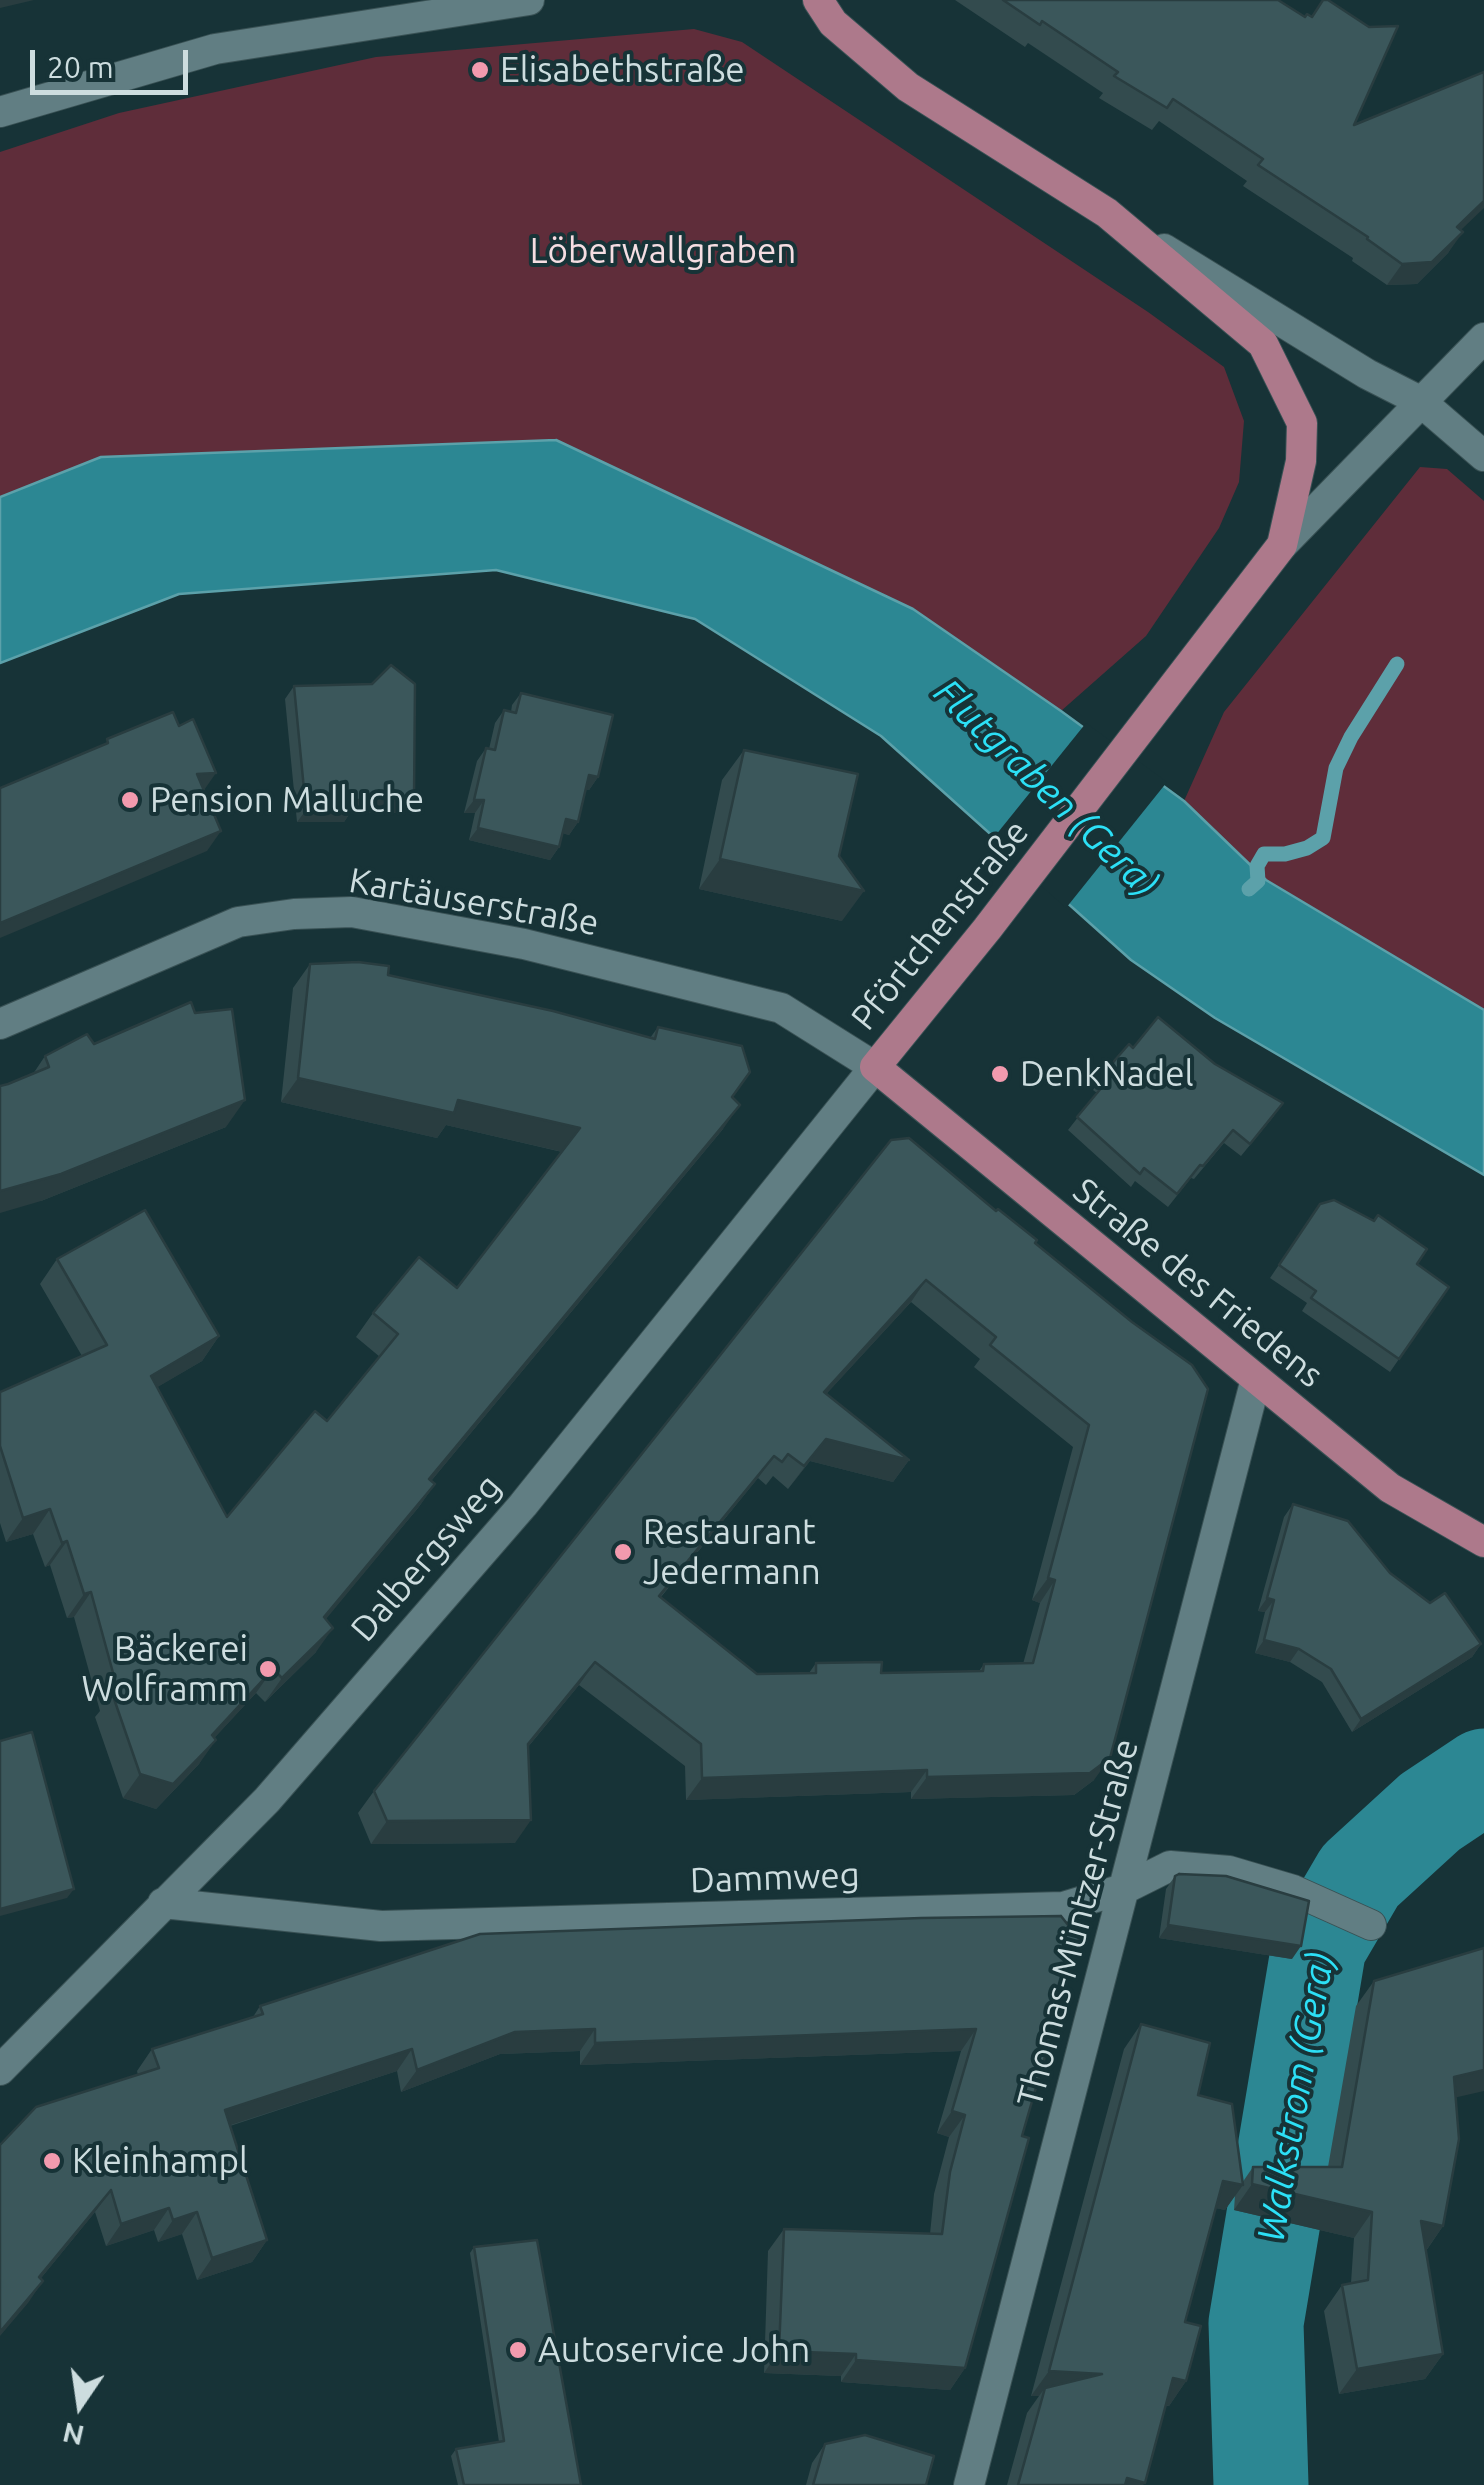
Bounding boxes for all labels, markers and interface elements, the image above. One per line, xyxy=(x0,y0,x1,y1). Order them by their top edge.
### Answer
scale bar xyxy=(35,30,192,92)
place label: Elisabethstraße xyxy=(500,49,745,91)
text: 20 m xyxy=(47,50,114,84)
marker: Elisabethstraße xyxy=(469,59,491,81)
park label: Löberwallgraben xyxy=(530,230,796,272)
water label: Flutgraben (Gera) xyxy=(925,670,1167,906)
place label: Pension Malluche xyxy=(150,779,424,821)
marker: Pension Malluche xyxy=(119,789,141,811)
street label: Pförtchenstraße xyxy=(843,812,1037,1038)
street label: Kartäuserstraße xyxy=(346,859,602,945)
place label: DenkNadel xyxy=(1020,1053,1194,1095)
marker: DenkNadel xyxy=(989,1063,1011,1085)
street label: Straße des Friedens xyxy=(1065,1170,1331,1396)
street label: Dalbergsweg xyxy=(342,1466,510,1650)
place label: Restaurant Jedermann xyxy=(643,1511,821,1593)
marker: Restaurant Jedermann xyxy=(612,1541,634,1563)
place label: Bäckerei Wolframm xyxy=(82,1628,248,1710)
marker: Bäckerei Wolframm xyxy=(257,1658,279,1680)
street label: Thomas-Müntzer-Straße xyxy=(1009,1734,1147,2112)
street label: Dammweg xyxy=(689,1854,861,1902)
water label: Walkstrom (Gera) xyxy=(1248,1949,1344,2245)
place label: Kleinhampl xyxy=(72,2140,248,2182)
marker: Kleinhampl xyxy=(41,2150,63,2172)
place label: Autoservice John xyxy=(538,2329,810,2371)
marker: Autoservice John xyxy=(507,2339,529,2361)
north arrow xyxy=(30,2355,130,2455)
text: N xyxy=(59,2417,87,2452)

